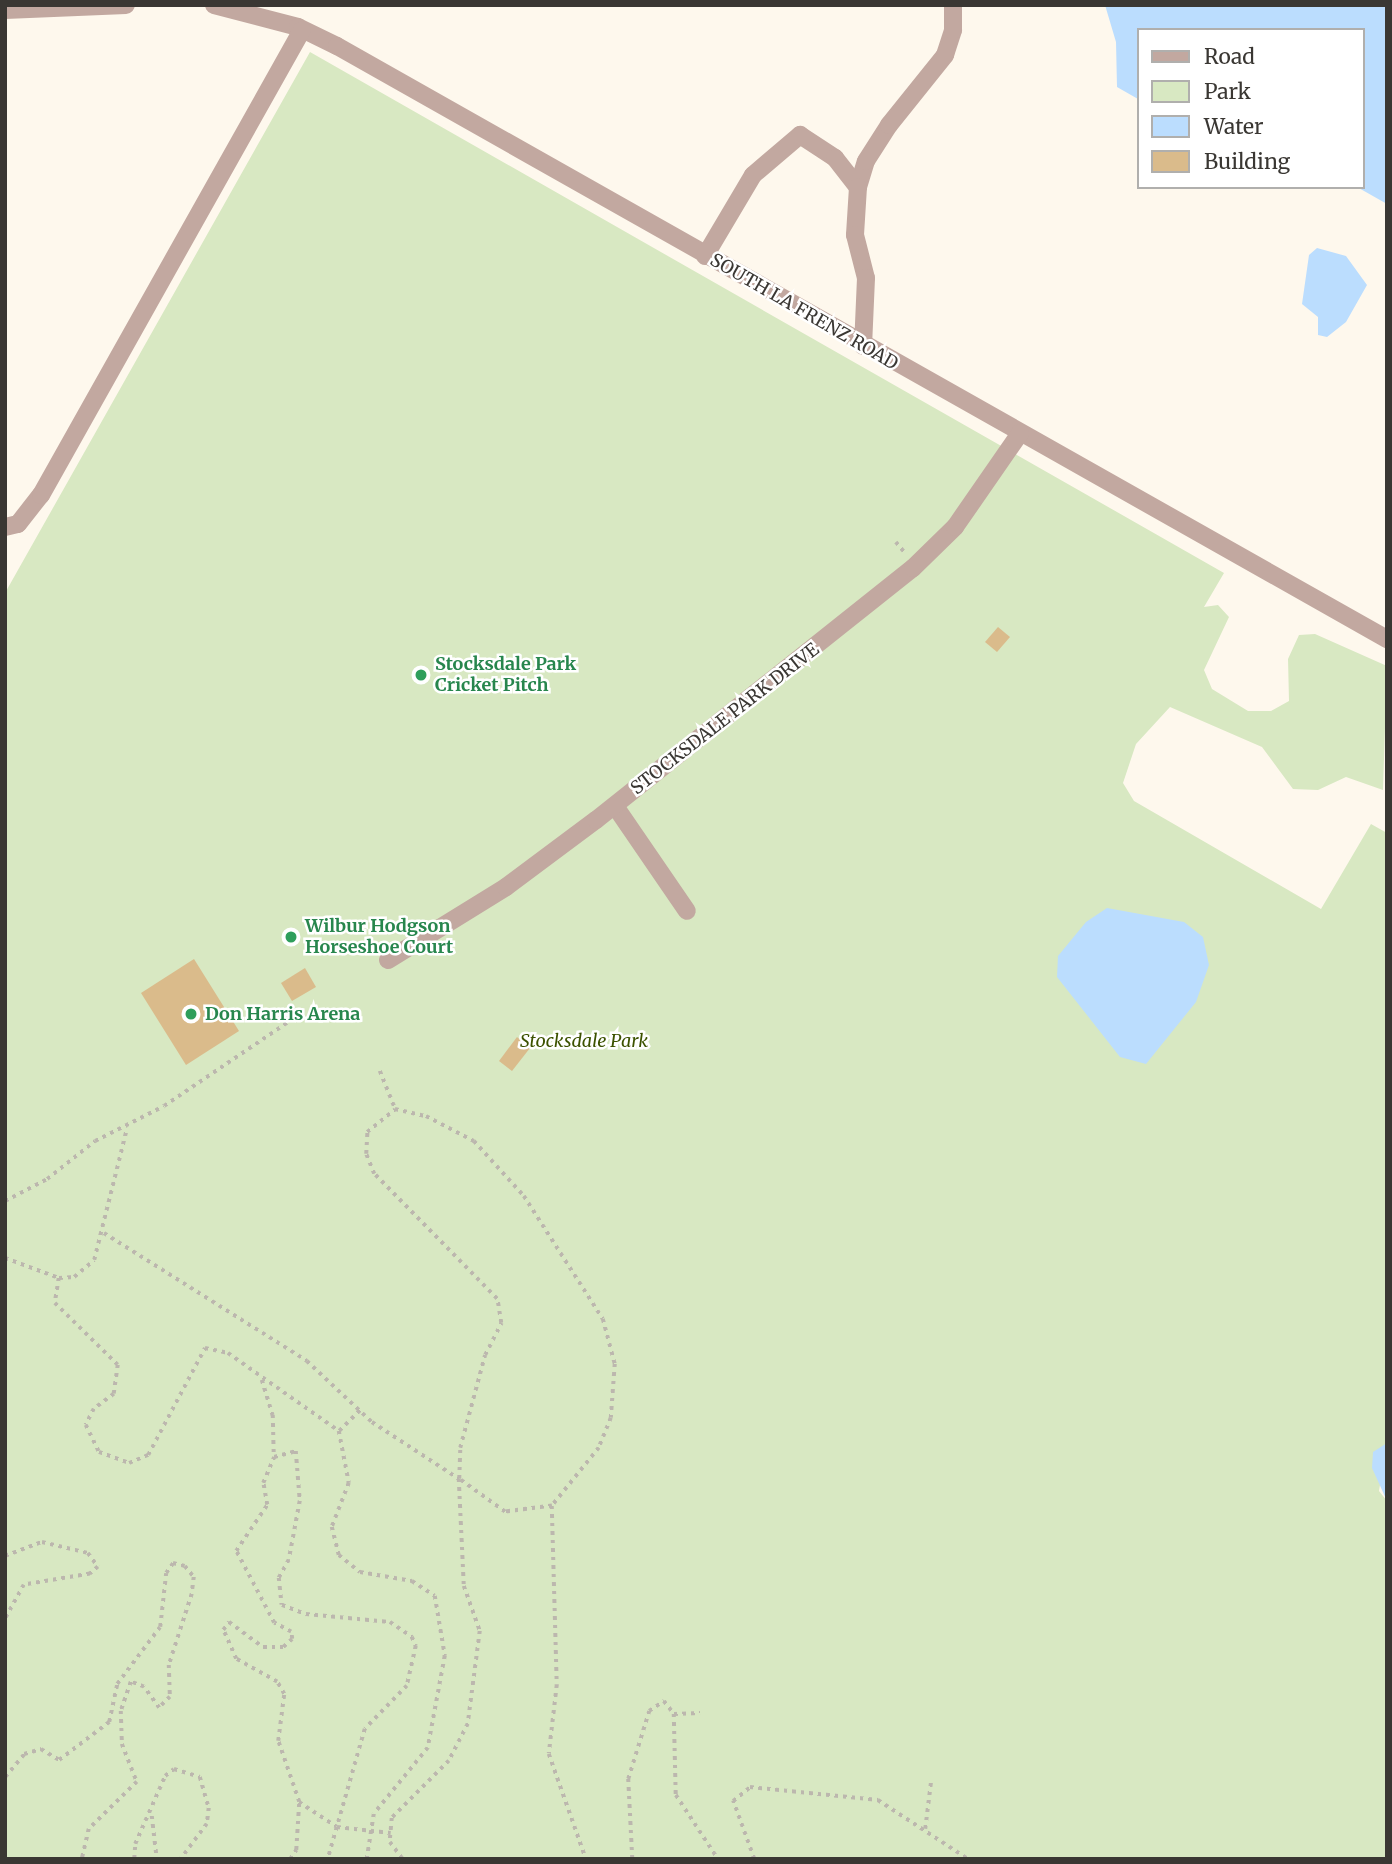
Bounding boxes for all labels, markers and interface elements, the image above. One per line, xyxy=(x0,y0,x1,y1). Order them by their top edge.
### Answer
legend xyxy=(1136,28,1364,189)
text: Road xyxy=(1204,43,1255,70)
text: Park xyxy=(1204,78,1251,105)
text: Water xyxy=(1204,113,1263,140)
text: Building xyxy=(1204,148,1290,175)
street label: SOUTH LA FRENZ ROAD xyxy=(706,249,902,375)
street label: STOCKSDALE PARK DRIVE xyxy=(627,639,823,799)
place label: Stocksdale Park Cricket Pitch xyxy=(435,654,576,696)
marker: Stocksdale Park Cricket Pitch xyxy=(413,667,429,683)
place label: Wilbur Hodgson Horseshoe Court xyxy=(305,916,453,958)
marker: Wilbur Hodgson Horseshoe Court xyxy=(283,929,299,945)
place label: Don Harris Arena xyxy=(205,1003,360,1025)
marker: Don Harris Arena xyxy=(183,1006,199,1022)
park label: Stocksdale Park xyxy=(520,1030,648,1052)

